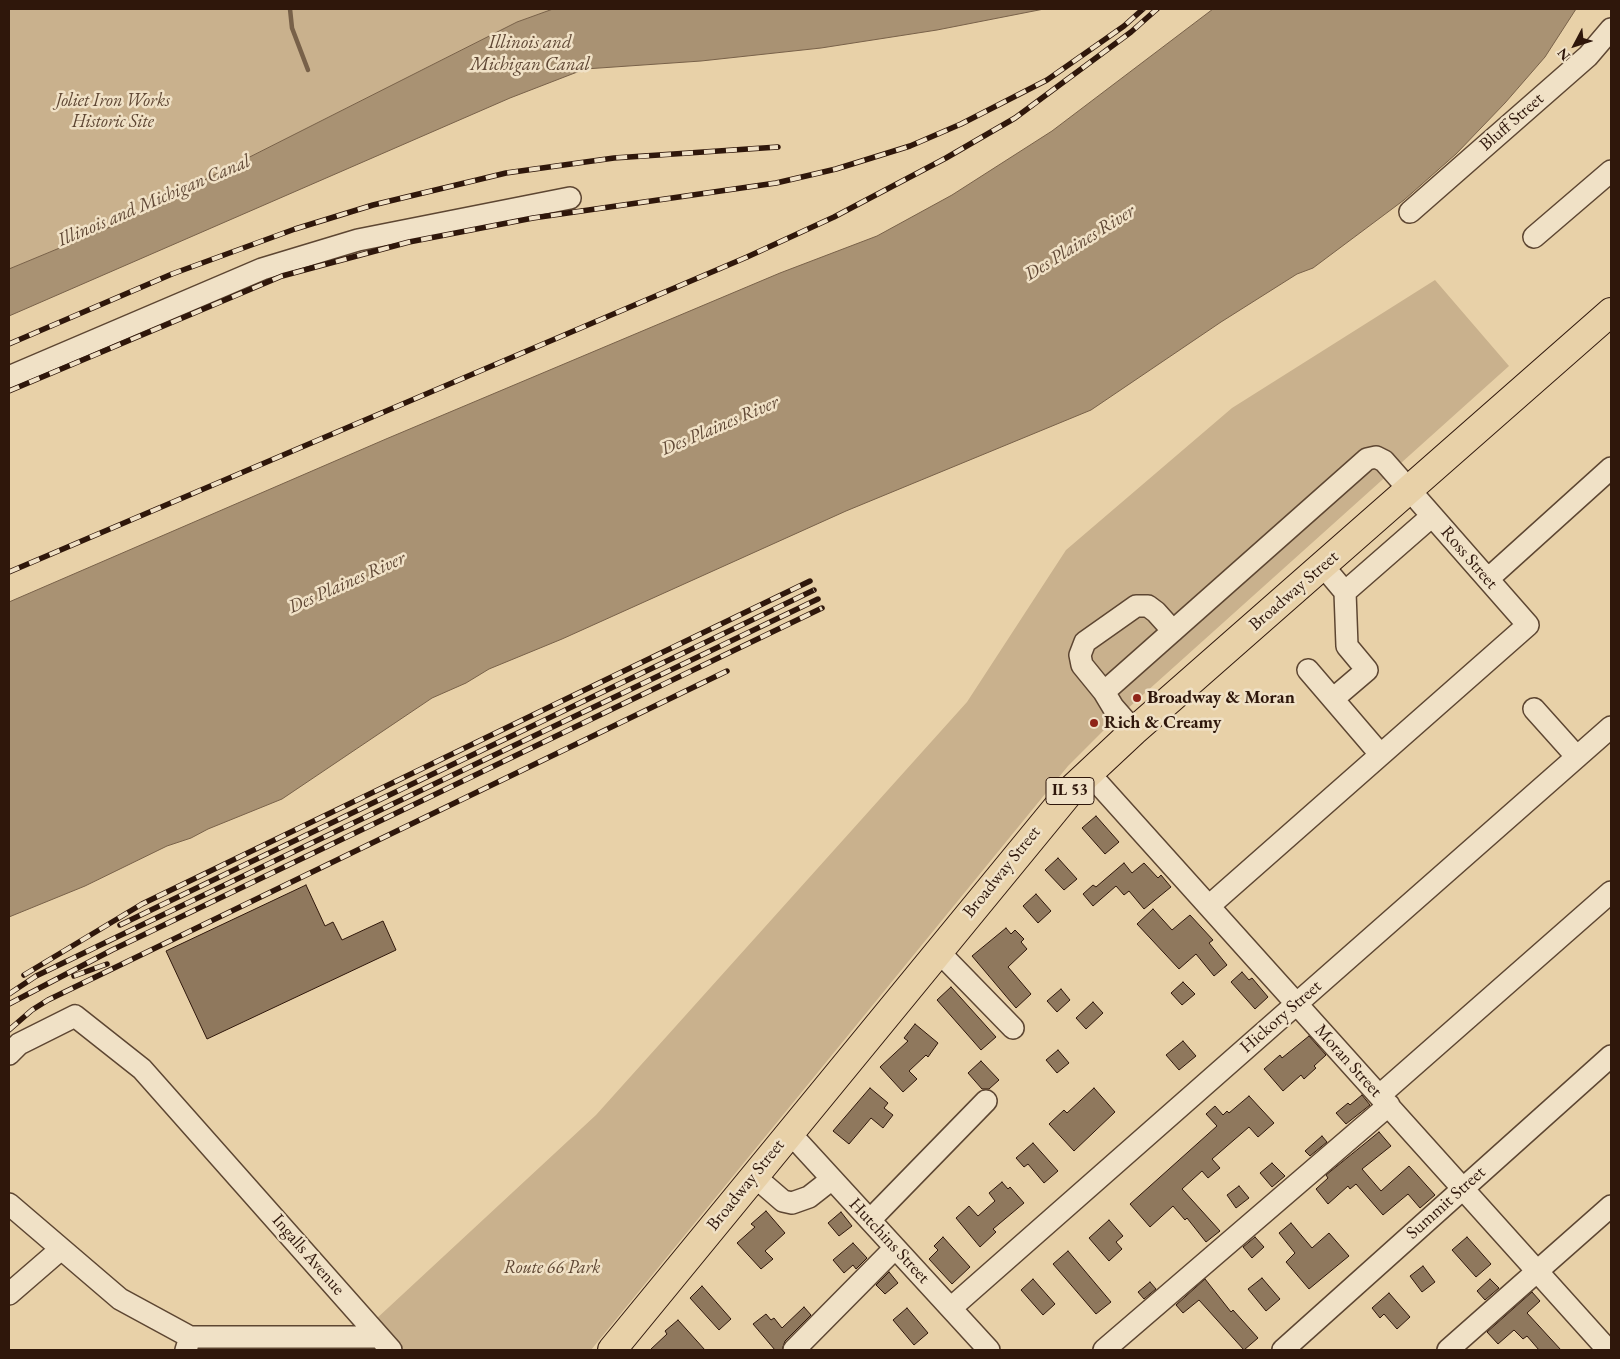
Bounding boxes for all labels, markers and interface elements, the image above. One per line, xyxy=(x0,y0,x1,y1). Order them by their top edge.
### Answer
north arrow xyxy=(1550,20,1600,70)
water label: Illinois and Michigan Canal xyxy=(470,32,590,76)
text: N xyxy=(1553,45,1574,65)
street label: Bluff Street xyxy=(1476,88,1548,156)
park label: Joliet Iron Works Historic Site xyxy=(56,90,170,132)
water label: Illinois and Michigan Canal xyxy=(54,150,254,252)
water label: Des Plaines River xyxy=(1021,200,1139,286)
water label: Des Plaines River xyxy=(658,391,782,461)
street label: Ross Street xyxy=(1436,522,1502,594)
street label: Broadway Street xyxy=(1245,546,1343,636)
water label: Des Plaines River xyxy=(285,547,409,619)
place label: Broadway & Moran xyxy=(1147,687,1295,709)
marker: Broadway & Moran xyxy=(1131,692,1143,704)
place label: Rich & Creamy xyxy=(1104,712,1221,734)
marker: Rich & Creamy xyxy=(1088,717,1100,729)
road number: IL 53 xyxy=(1046,778,1094,804)
street label: Broadway Street xyxy=(959,822,1045,922)
street label: Hickory Street xyxy=(1236,976,1326,1058)
street label: Moran Street xyxy=(1310,1020,1386,1102)
street label: Broadway Street xyxy=(703,1135,789,1235)
street label: Summit Street xyxy=(1402,1162,1490,1244)
street label: Hutchins Street xyxy=(844,1194,934,1288)
street label: Ingalls Avenue xyxy=(267,1210,349,1300)
park label: Route 66 Park xyxy=(503,1257,601,1279)

